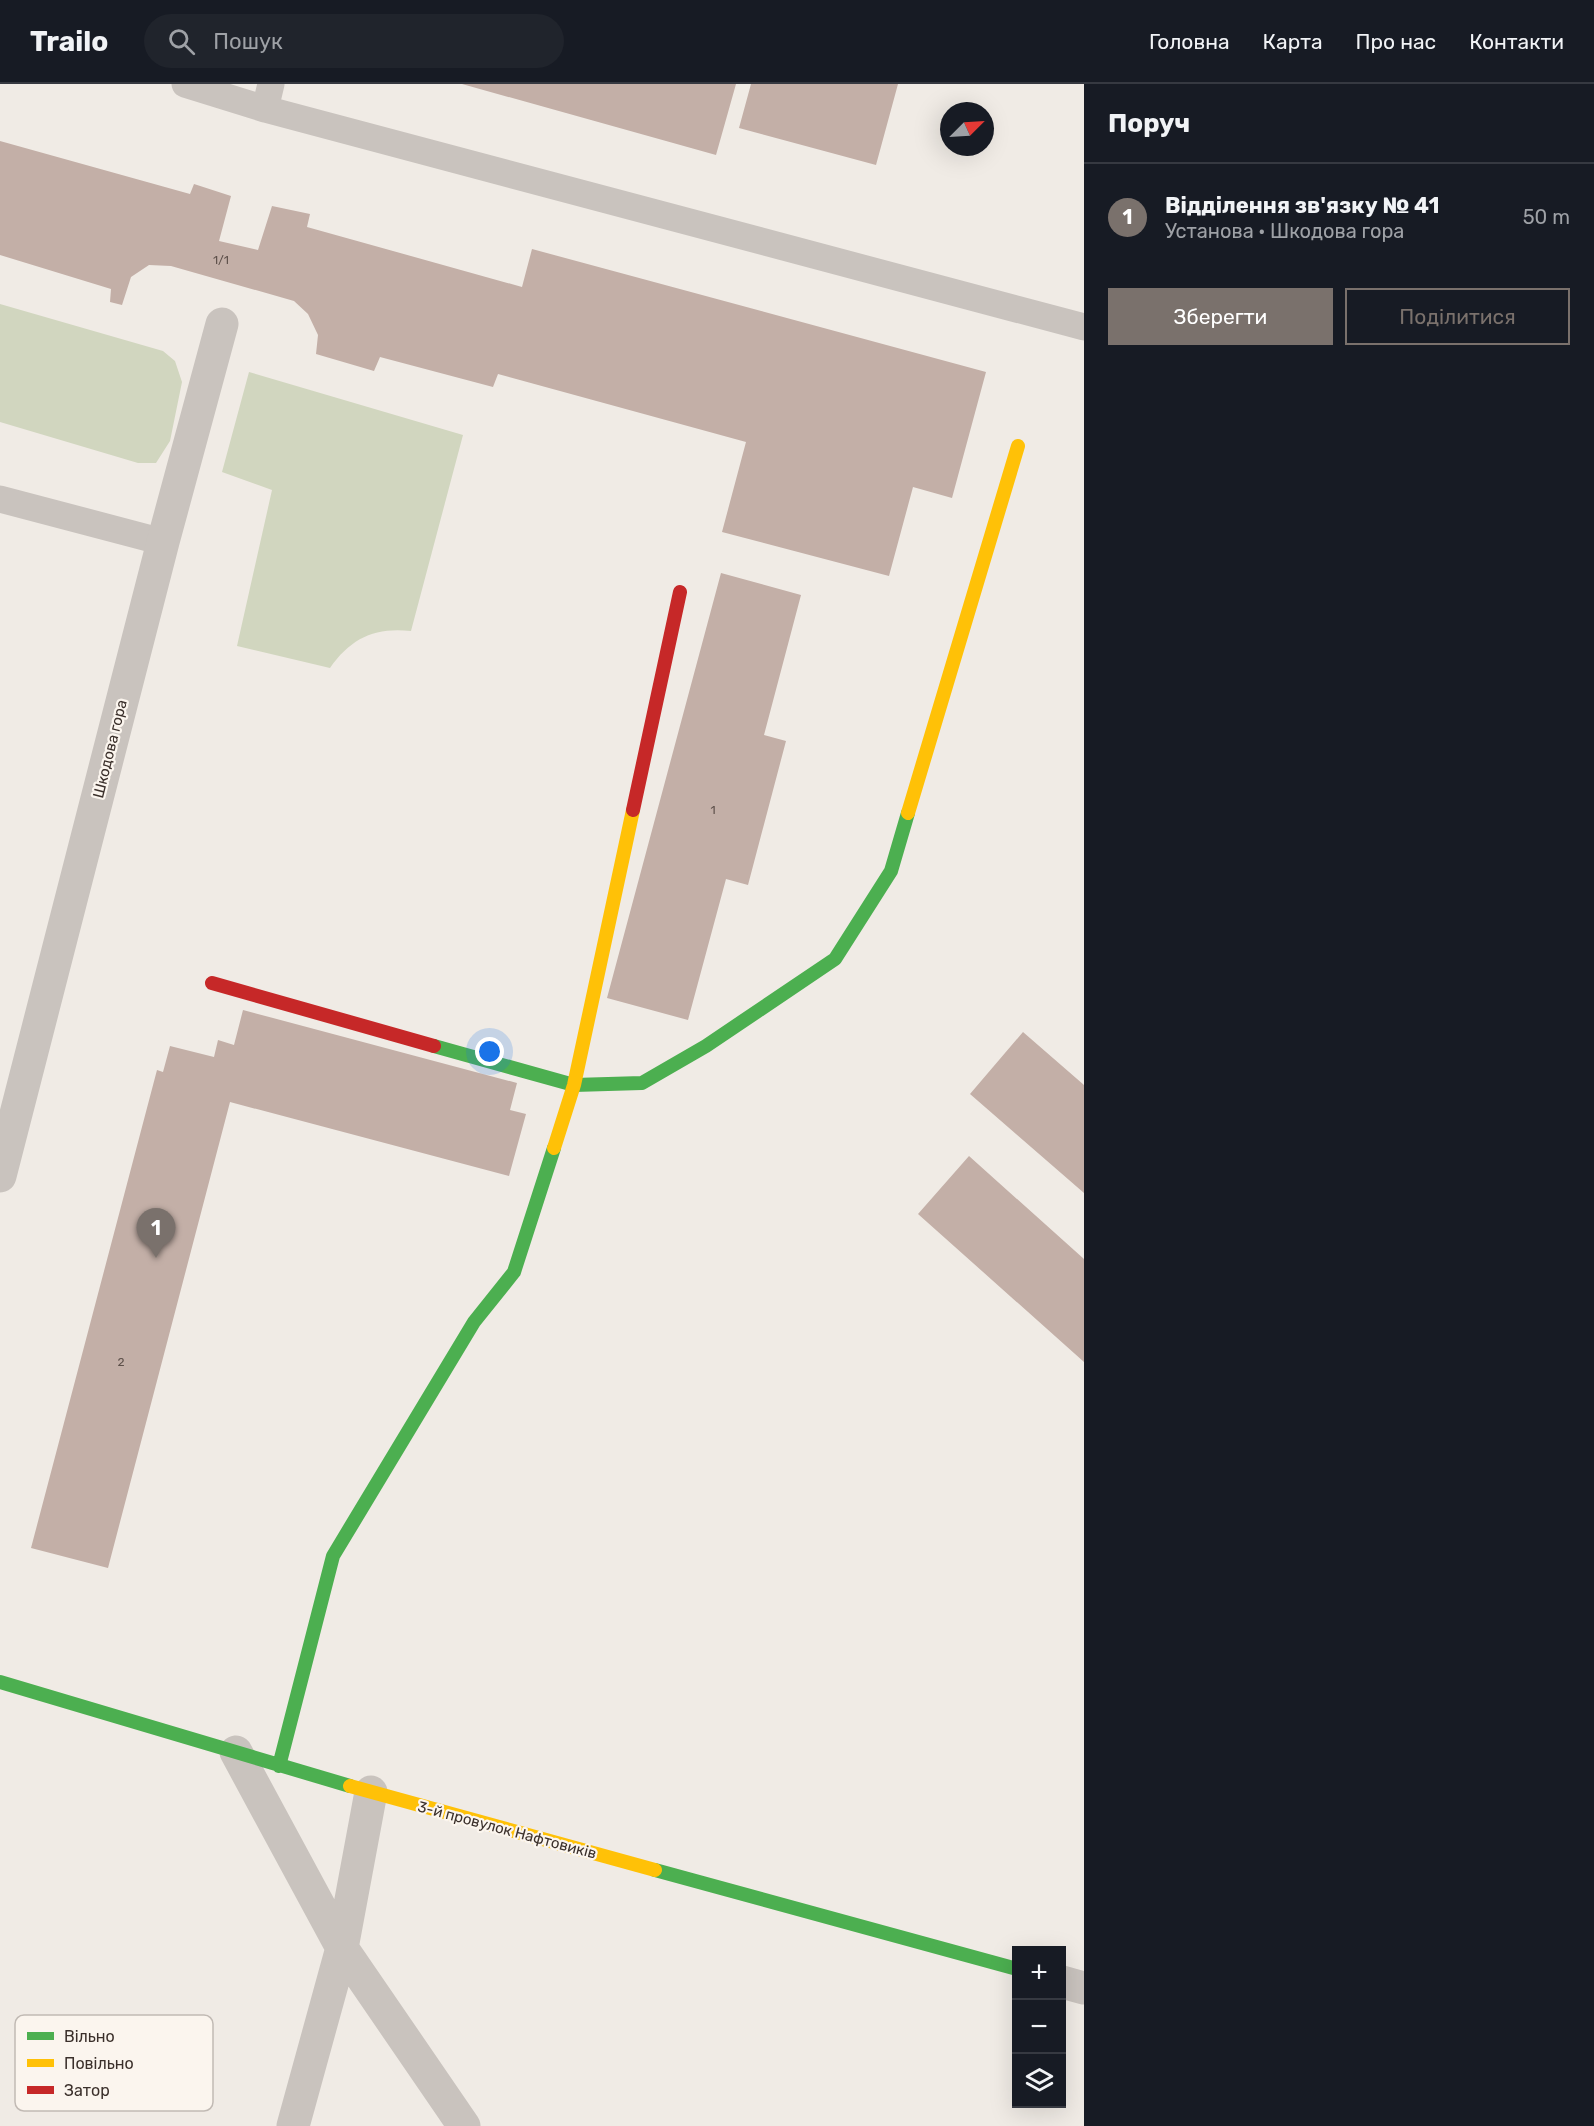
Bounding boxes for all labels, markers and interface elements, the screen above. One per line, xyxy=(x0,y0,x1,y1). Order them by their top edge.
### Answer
search box xyxy=(144,14,564,68)
text: Trailo xyxy=(30,25,108,58)
icon: search xyxy=(165,25,198,58)
text: Пошук xyxy=(213,28,283,55)
text: Головна xyxy=(1149,29,1230,54)
text: Карта xyxy=(1263,29,1323,54)
text: Про нас xyxy=(1356,29,1436,54)
text: Контакти xyxy=(1469,29,1564,54)
north arrow xyxy=(940,102,994,156)
text: Поруч xyxy=(1108,108,1190,139)
text: Відділення зв'язку № 41 xyxy=(1165,192,1439,219)
text: 1 xyxy=(1123,205,1132,229)
text: 50 m xyxy=(1523,205,1570,229)
text: Установа · Шкодова гора xyxy=(1165,219,1404,243)
house number: 1/1 xyxy=(213,253,229,267)
button: Зберегти xyxy=(1108,288,1333,345)
button: Поділитися xyxy=(1345,288,1570,345)
street label: Шкодова гора xyxy=(89,698,131,800)
house number: 1 xyxy=(710,803,716,817)
your location xyxy=(475,1037,504,1066)
pin: 1 xyxy=(136,1208,176,1258)
house number: 2 xyxy=(117,1355,125,1369)
street label: 3-й провулок Нафтовиків xyxy=(416,1797,598,1863)
map controls xyxy=(1012,1946,1066,2108)
button: + xyxy=(1012,1946,1066,2000)
button: − xyxy=(1012,2000,1066,2054)
legend xyxy=(15,2015,213,2111)
text: Вільно xyxy=(64,2027,115,2046)
text: Повільно xyxy=(64,2054,134,2073)
button: layers xyxy=(1012,2054,1066,2108)
text: Затор xyxy=(64,2081,110,2100)

